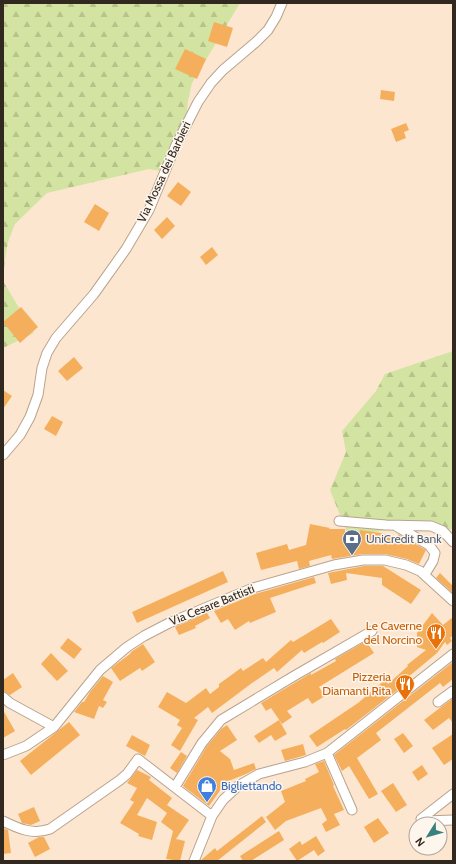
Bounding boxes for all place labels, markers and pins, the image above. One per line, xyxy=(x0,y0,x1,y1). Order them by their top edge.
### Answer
bank icon: UniCredit Bank xyxy=(341,528,363,556)
place label: UniCredit Bank xyxy=(366,531,442,546)
place label: Le Caverne del Norcino xyxy=(364,618,422,647)
restaurant icon: Le Caverne del Norcino xyxy=(425,622,447,650)
place label: Pizzeria Diamanti Rita xyxy=(322,669,391,698)
restaurant icon: Pizzeria Diamanti Rita xyxy=(394,673,416,701)
shop icon: Bigliettando xyxy=(196,775,218,803)
place label: Bigliettando xyxy=(221,778,282,793)

